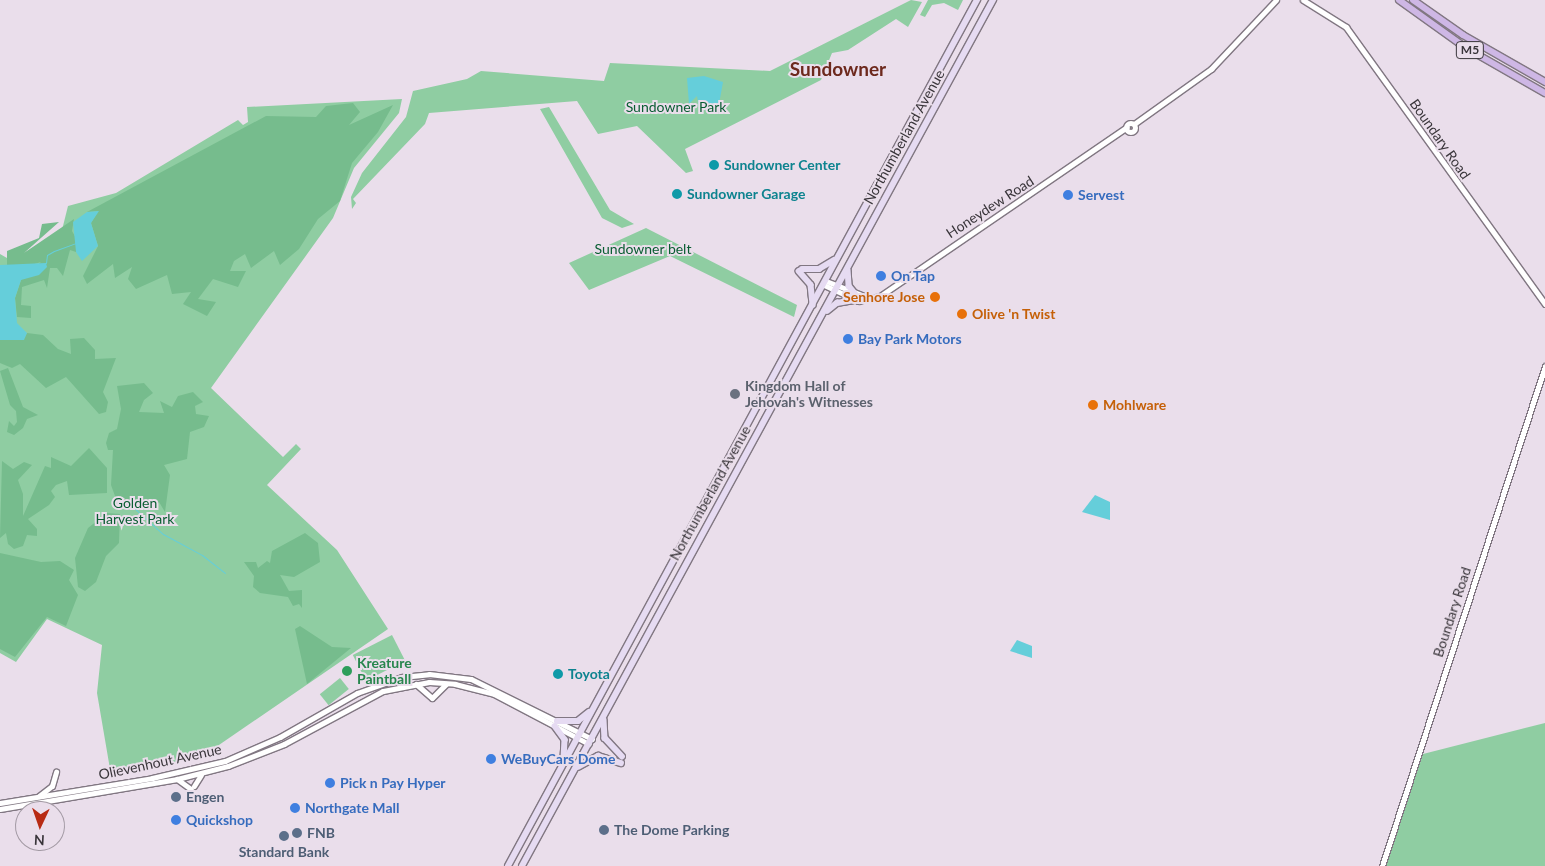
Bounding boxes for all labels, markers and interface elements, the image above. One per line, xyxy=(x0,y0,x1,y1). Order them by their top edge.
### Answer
road number: M5 xyxy=(1455,40,1485,60)
district label: Sundowner xyxy=(790,58,886,80)
street label: Northumberland Avenue xyxy=(860,67,948,207)
street label: Boundary Road xyxy=(1406,96,1474,182)
park label: Sundowner Park xyxy=(626,99,726,115)
place label: Sundowner Center xyxy=(724,157,841,173)
marker: Sundowner Center xyxy=(708,159,720,171)
street label: Honeydew Road xyxy=(943,172,1037,242)
place label: Sundowner Garage xyxy=(687,186,806,202)
place label: Servest xyxy=(1078,187,1124,203)
marker: Sundowner Garage xyxy=(671,188,683,200)
marker: Servest xyxy=(1062,189,1074,201)
park label: Sundowner belt xyxy=(594,241,692,257)
place label: On Tap xyxy=(891,268,935,284)
marker: On Tap xyxy=(875,270,887,282)
place label: Senhore Jose xyxy=(843,289,925,305)
marker: Senhore Jose xyxy=(929,291,941,303)
place label: Olive 'n Twist xyxy=(972,306,1056,322)
marker: Olive 'n Twist xyxy=(956,308,968,320)
place label: Bay Park Motors xyxy=(858,331,962,347)
marker: Bay Park Motors xyxy=(842,333,854,345)
place label: Kingdom Hall of Jehovah's Witnesses xyxy=(745,378,873,411)
marker: Kingdom Hall of Jehovah's Witnesses xyxy=(729,388,741,400)
place label: Mohlware xyxy=(1103,397,1166,413)
marker: Mohlware xyxy=(1087,399,1099,411)
street label: Northumberland Avenue xyxy=(666,423,754,563)
park label: Golden Harvest Park xyxy=(96,495,174,528)
street label: Boundary Road xyxy=(1429,565,1475,659)
place label: Kreature Paintball xyxy=(357,655,412,688)
marker: Kreature Paintball xyxy=(341,665,353,677)
place label: Toyota xyxy=(568,666,610,682)
marker: Toyota xyxy=(552,668,564,680)
street label: Olievenhout Avenue xyxy=(97,741,223,783)
place label: WeBuyCars Dome xyxy=(501,751,615,767)
marker: WeBuyCars Dome xyxy=(485,753,497,765)
place label: Pick n Pay Hyper xyxy=(340,775,446,791)
marker: Pick n Pay Hyper xyxy=(324,777,336,789)
place label: Engen xyxy=(186,789,224,805)
marker: Engen xyxy=(170,791,182,803)
place label: Northgate Mall xyxy=(305,800,399,816)
north arrow xyxy=(15,801,65,851)
marker: Northgate Mall xyxy=(289,802,301,814)
place label: Quickshop xyxy=(186,812,253,828)
marker: Quickshop xyxy=(170,814,182,826)
place label: The Dome Parking xyxy=(614,822,729,838)
marker: The Dome Parking xyxy=(598,824,610,836)
place label: FNB xyxy=(307,825,335,841)
marker: FNB xyxy=(291,827,303,839)
marker: Standard Bank xyxy=(278,830,290,842)
text: N xyxy=(33,832,45,849)
place label: Standard Bank xyxy=(239,844,329,860)

